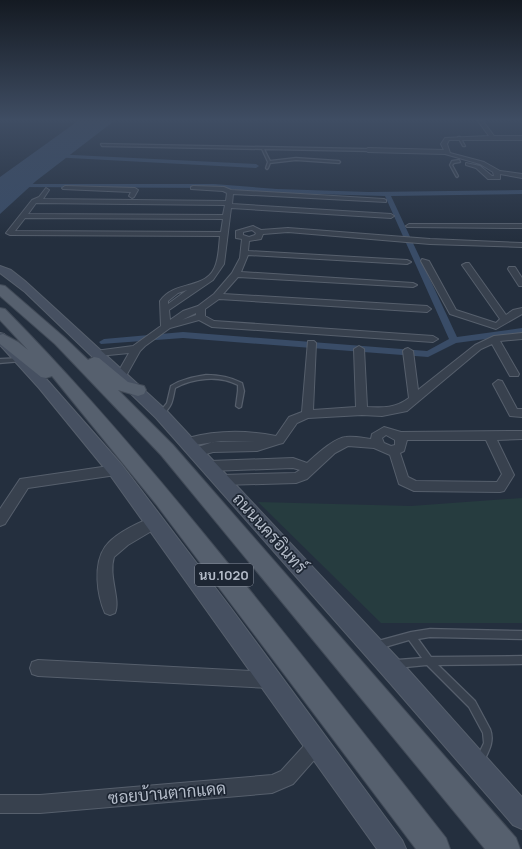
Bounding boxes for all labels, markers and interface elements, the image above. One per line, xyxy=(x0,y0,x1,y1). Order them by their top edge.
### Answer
street label: ถนนนครอินทร์ xyxy=(228,487,313,578)
road number: นบ.1020 xyxy=(195,564,253,586)
street label: ซอยบ้านตากแดด xyxy=(107,776,227,809)

